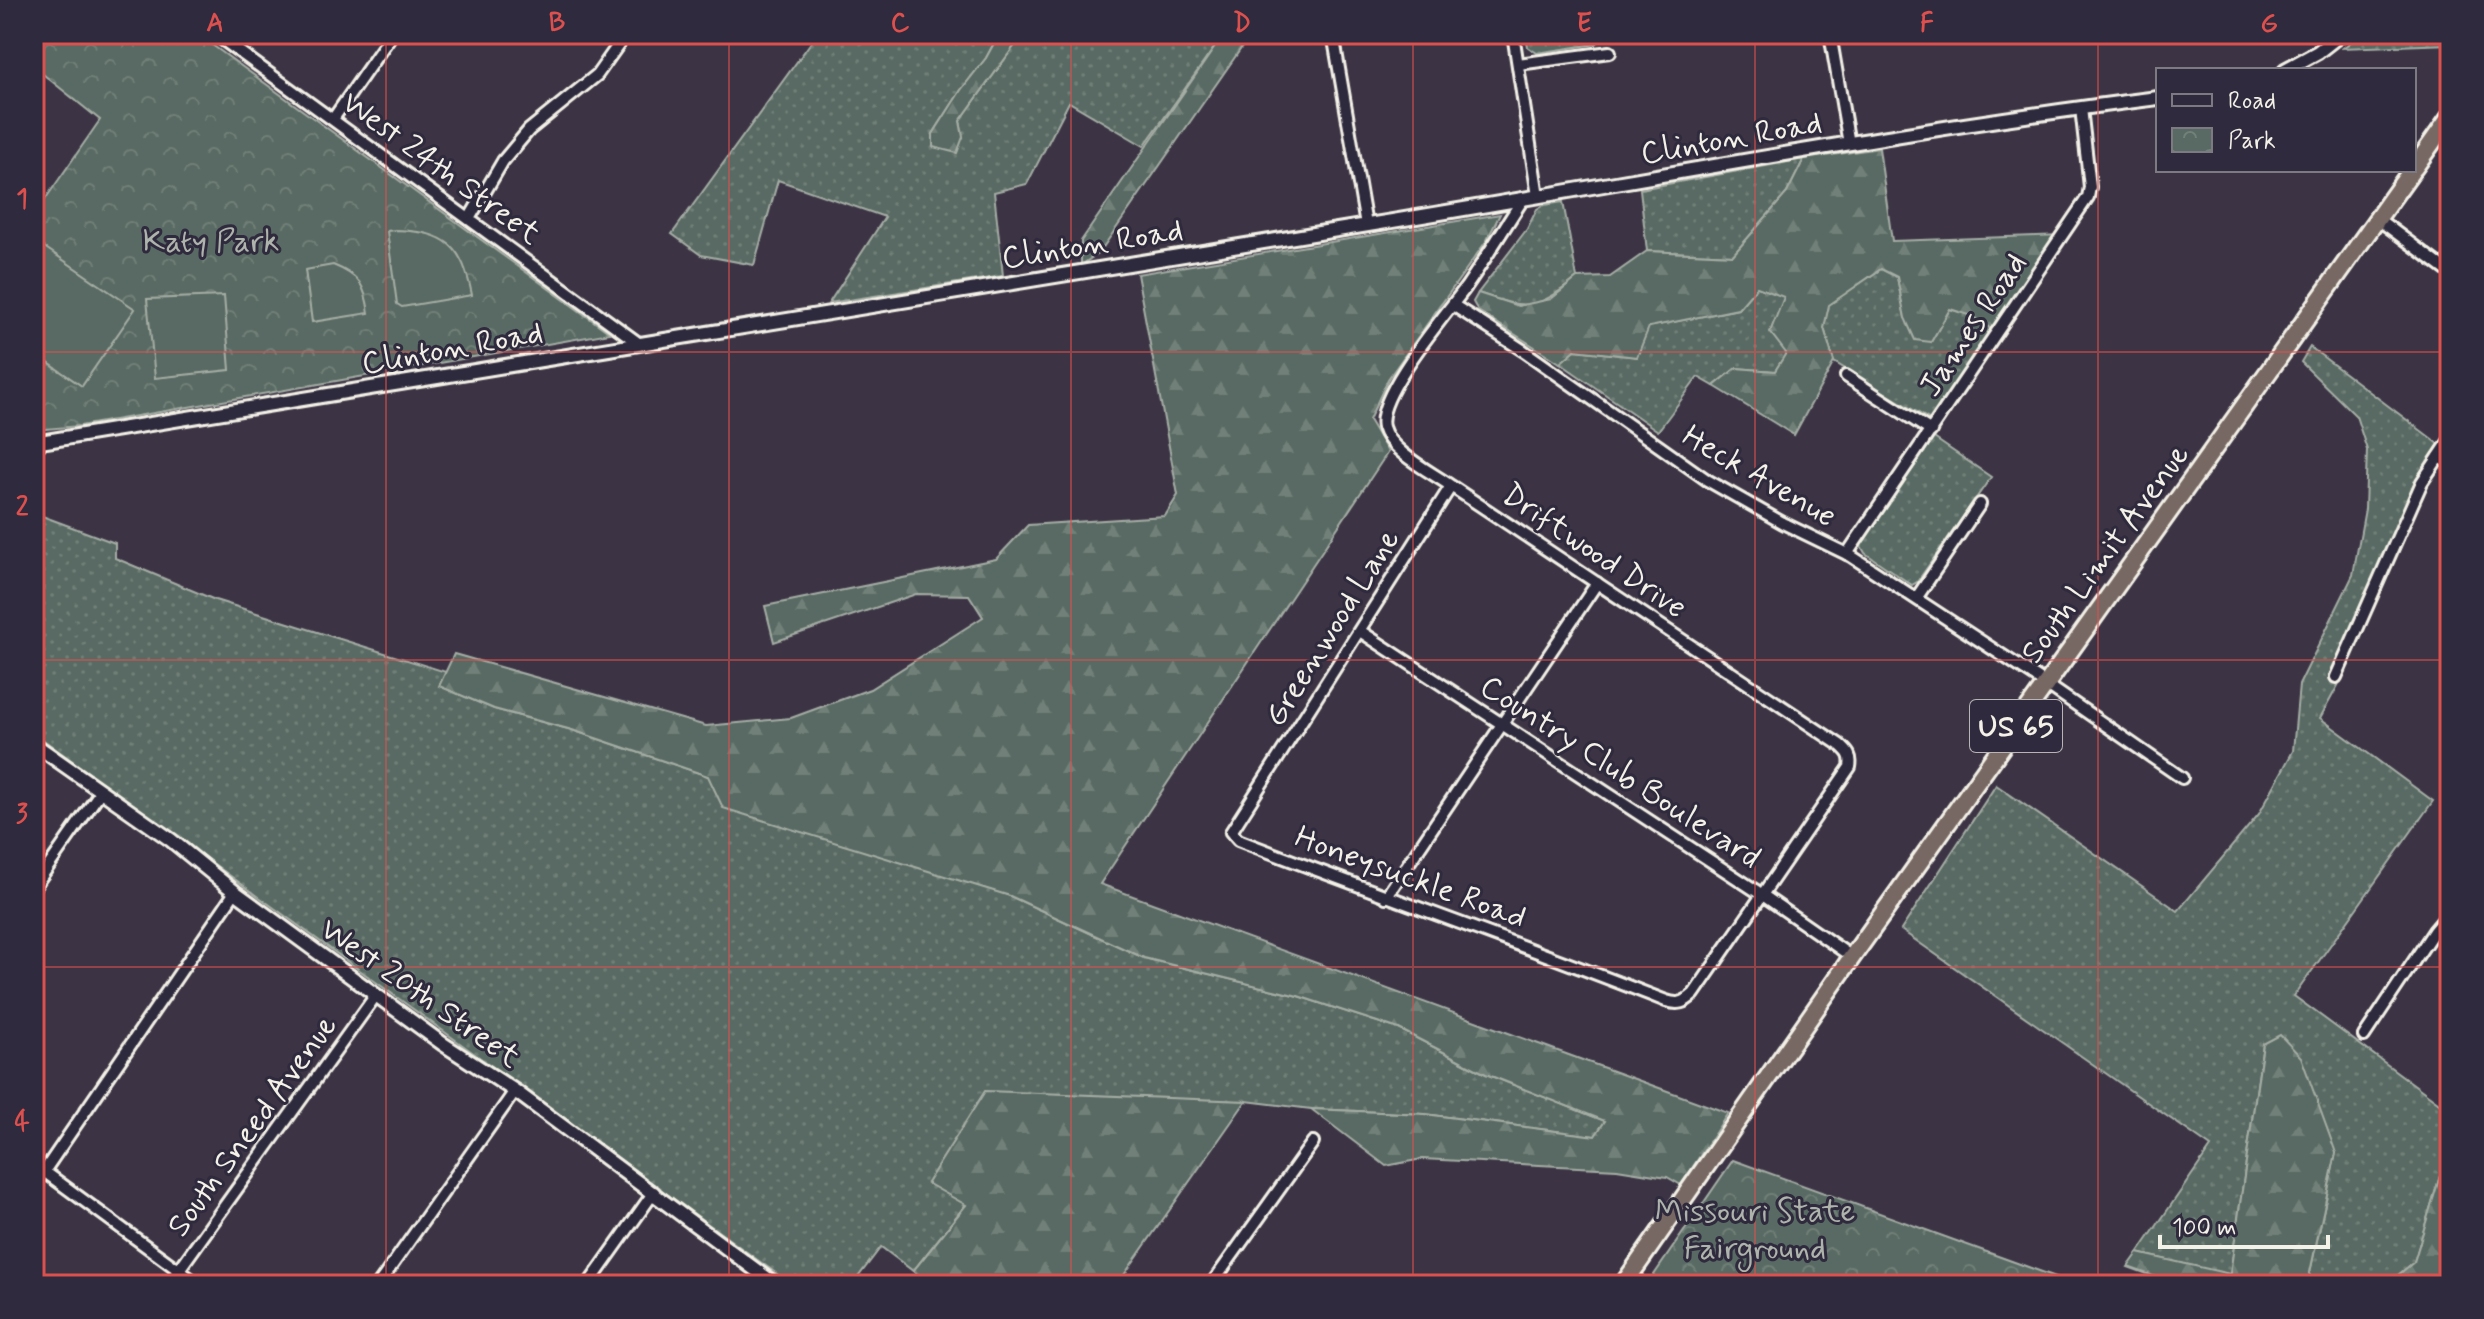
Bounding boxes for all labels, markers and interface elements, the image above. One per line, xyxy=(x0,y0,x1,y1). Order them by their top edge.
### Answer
text: A xyxy=(206,7,224,41)
text: B xyxy=(549,7,565,41)
text: C xyxy=(891,7,910,41)
text: D xyxy=(1233,7,1251,41)
text: E xyxy=(1576,7,1592,41)
text: F xyxy=(1920,7,1934,41)
text: G xyxy=(2260,7,2278,41)
legend xyxy=(2156,68,2416,172)
street label: West 24th Street xyxy=(333,82,549,255)
text: Road xyxy=(2228,86,2276,117)
street label: Clinton Road xyxy=(1638,102,1825,176)
text: Park xyxy=(2228,126,2276,157)
text: 1 xyxy=(16,183,28,217)
street label: Clinton Road xyxy=(999,210,1186,280)
park label: Katy Park xyxy=(143,221,279,263)
street label: James Road xyxy=(1910,245,2037,405)
street label: Clinton Road xyxy=(359,312,546,386)
street label: Heck Avenue xyxy=(1674,416,1844,538)
street label: South Limit Avenue xyxy=(2012,436,2200,672)
street label: Driftwood Drive xyxy=(1493,474,1695,629)
text: 2 xyxy=(16,491,29,525)
street label: Greenwood Lane xyxy=(1255,521,1410,735)
street label: Country Club Boulevard xyxy=(1472,666,1768,879)
road number: US 65 xyxy=(1970,700,2062,752)
text: 3 xyxy=(16,798,28,832)
street label: Honeysuckle Road xyxy=(1289,817,1532,939)
street label: West 20th Street xyxy=(311,909,528,1078)
street label: South Sneed Avenue xyxy=(158,1007,347,1245)
text: 4 xyxy=(14,1106,30,1140)
park label: Missouri State Fairground xyxy=(1655,1191,1855,1272)
scale bar xyxy=(2160,1199,2328,1249)
text: 100 m xyxy=(2172,1213,2236,1244)

